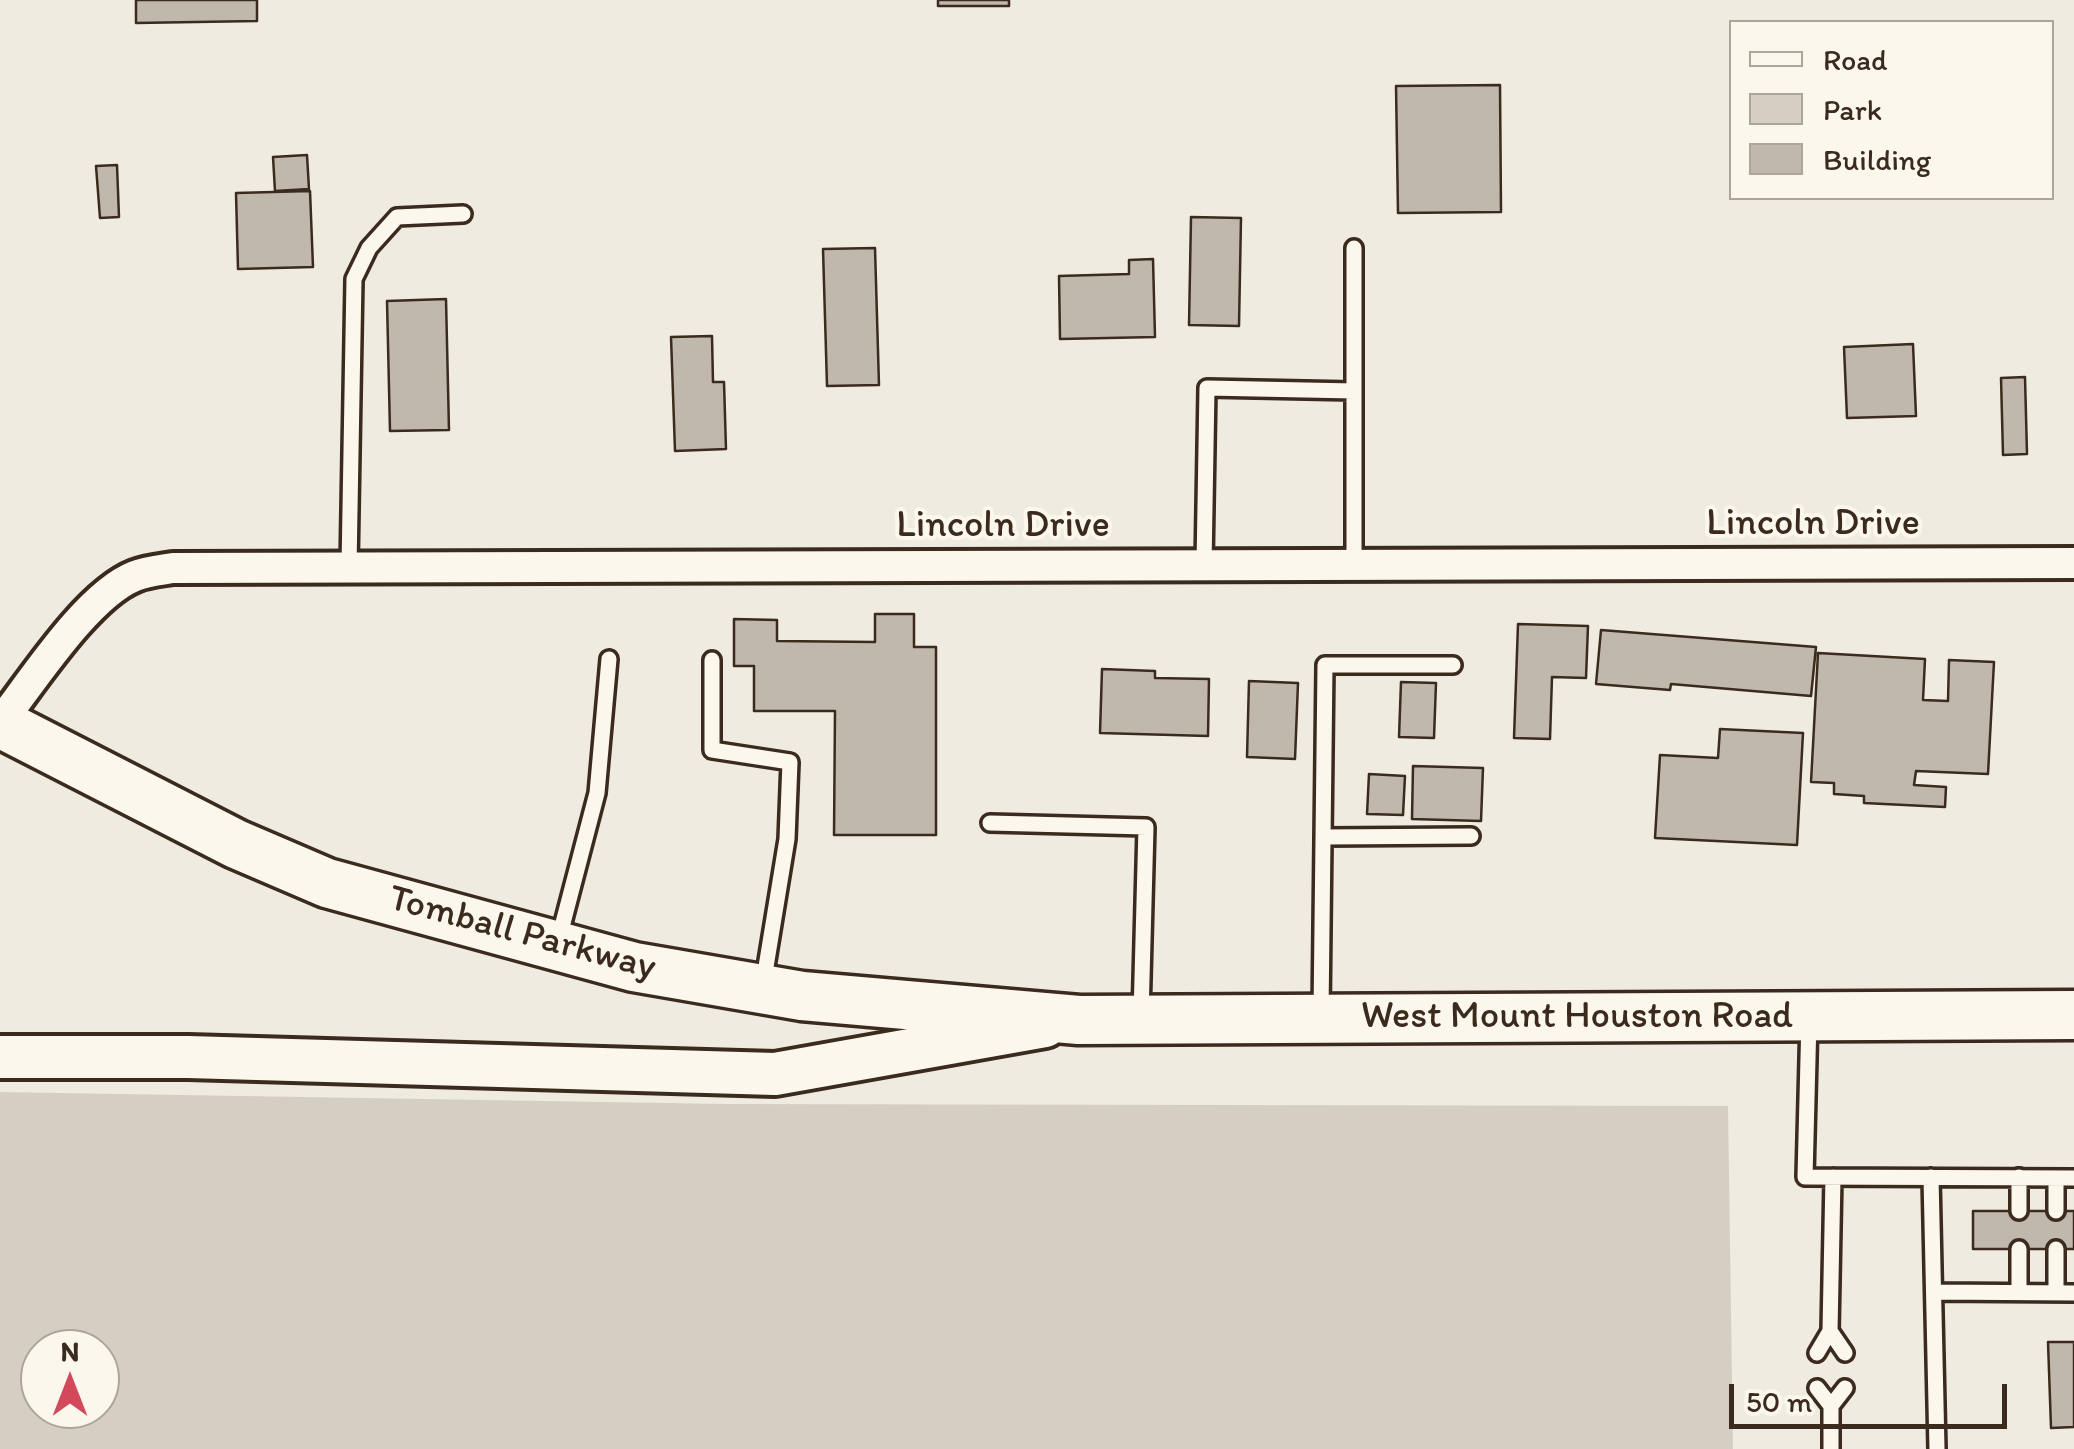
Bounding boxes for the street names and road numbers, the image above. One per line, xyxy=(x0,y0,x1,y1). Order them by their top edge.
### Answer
street label: Lincoln Drive xyxy=(1706,501,1920,547)
street label: Lincoln Drive xyxy=(896,503,1110,549)
street label: Tomball Parkway xyxy=(383,876,661,992)
street label: West Mount Houston Road xyxy=(1361,994,1793,1040)

